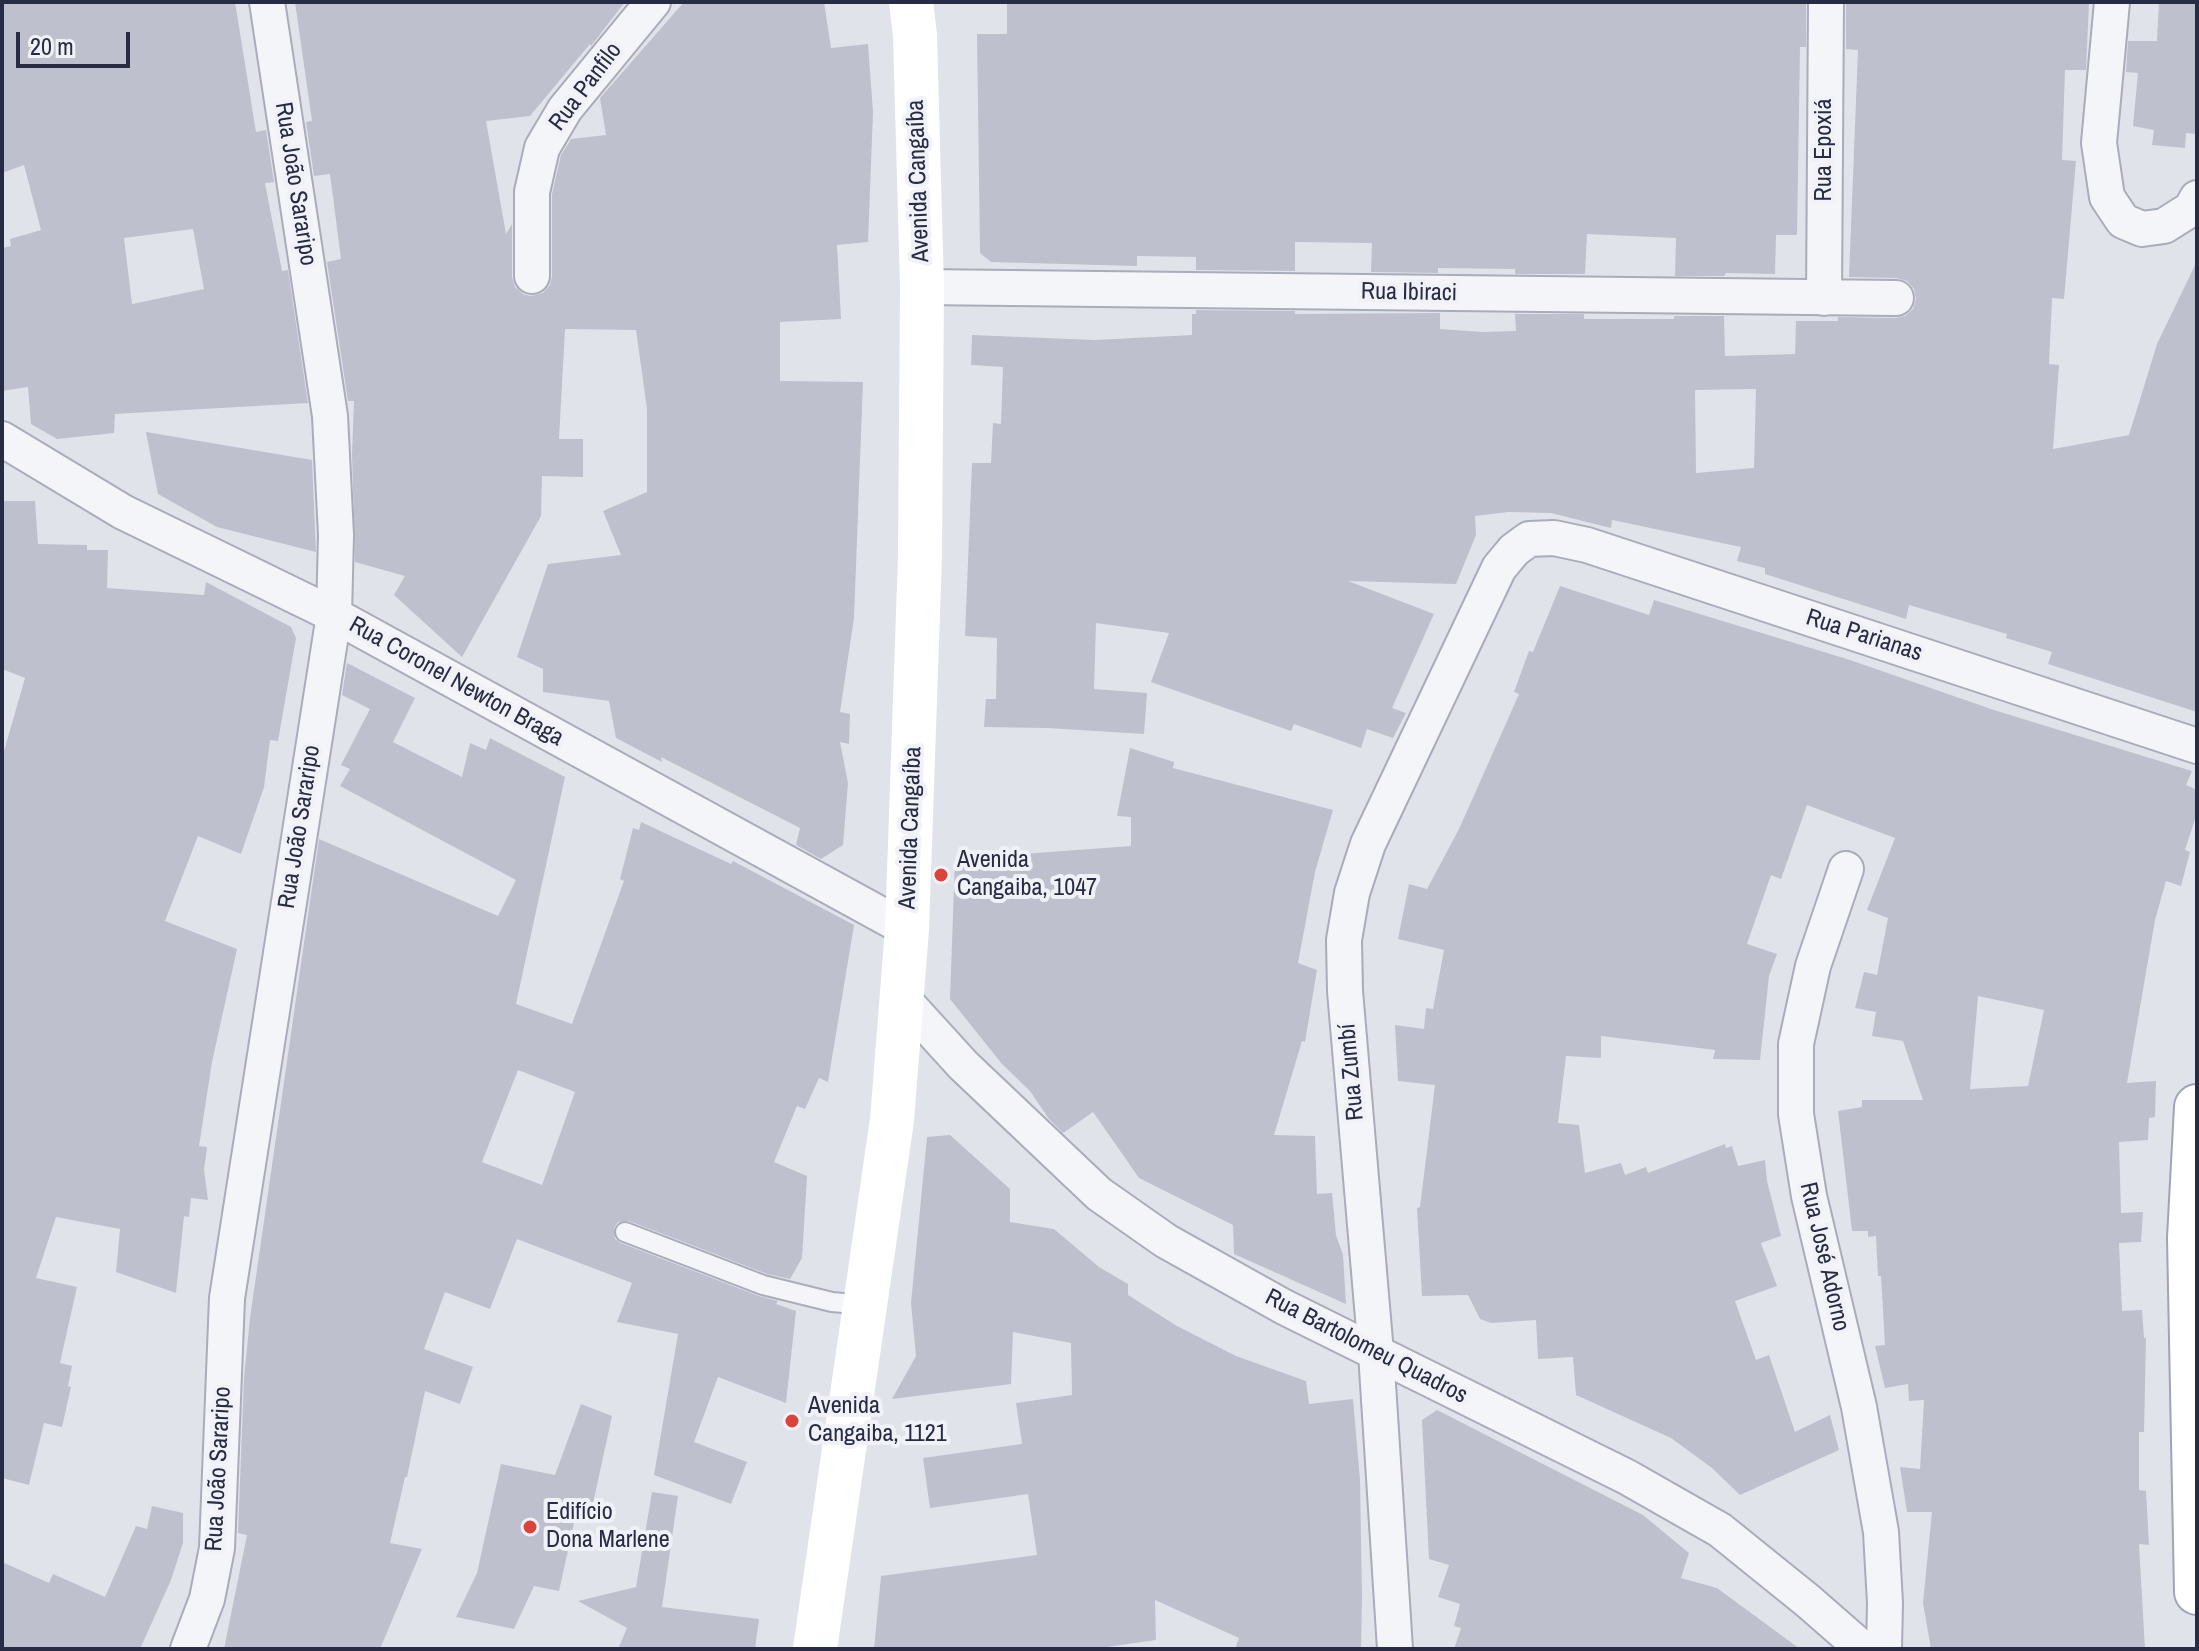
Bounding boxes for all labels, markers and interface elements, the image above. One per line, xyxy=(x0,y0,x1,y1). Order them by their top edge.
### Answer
scale bar xyxy=(20,16,134,66)
text: 20 m xyxy=(30,30,74,62)
street label: Rua Panfilo xyxy=(544,37,628,137)
street label: Avenida Cangaíba xyxy=(902,99,936,263)
street label: Rua Epoxiá xyxy=(1811,99,1839,201)
street label: Rua João Sararipo xyxy=(268,100,322,268)
street label: Rua Ibiraci xyxy=(1361,278,1457,308)
street label: Rua Parianas xyxy=(1802,604,1926,668)
street label: Rua Coronel Newton Braga xyxy=(344,611,568,753)
street label: Rua João Sararipo xyxy=(273,743,327,911)
street label: Avenida Cangaíba xyxy=(894,746,928,910)
place label: Avenida Cangaiba, 1047 xyxy=(957,847,1097,903)
marker: Avenida Cangaiba, 1047 xyxy=(932,866,950,884)
street label: Rua Zumbí xyxy=(1333,1022,1371,1122)
street label: Rua José Adorno xyxy=(1793,1180,1855,1334)
street label: Rua Bartolomeu Quadros xyxy=(1260,1284,1472,1410)
street label: Rua João Sararipo xyxy=(200,1386,238,1552)
place label: Avenida Cangaiba, 1121 xyxy=(808,1393,947,1449)
marker: Avenida Cangaiba, 1121 xyxy=(783,1412,801,1430)
place label: Edifício Dona Marlene xyxy=(546,1499,670,1555)
marker: Edifício Dona Marlene xyxy=(521,1518,539,1536)

